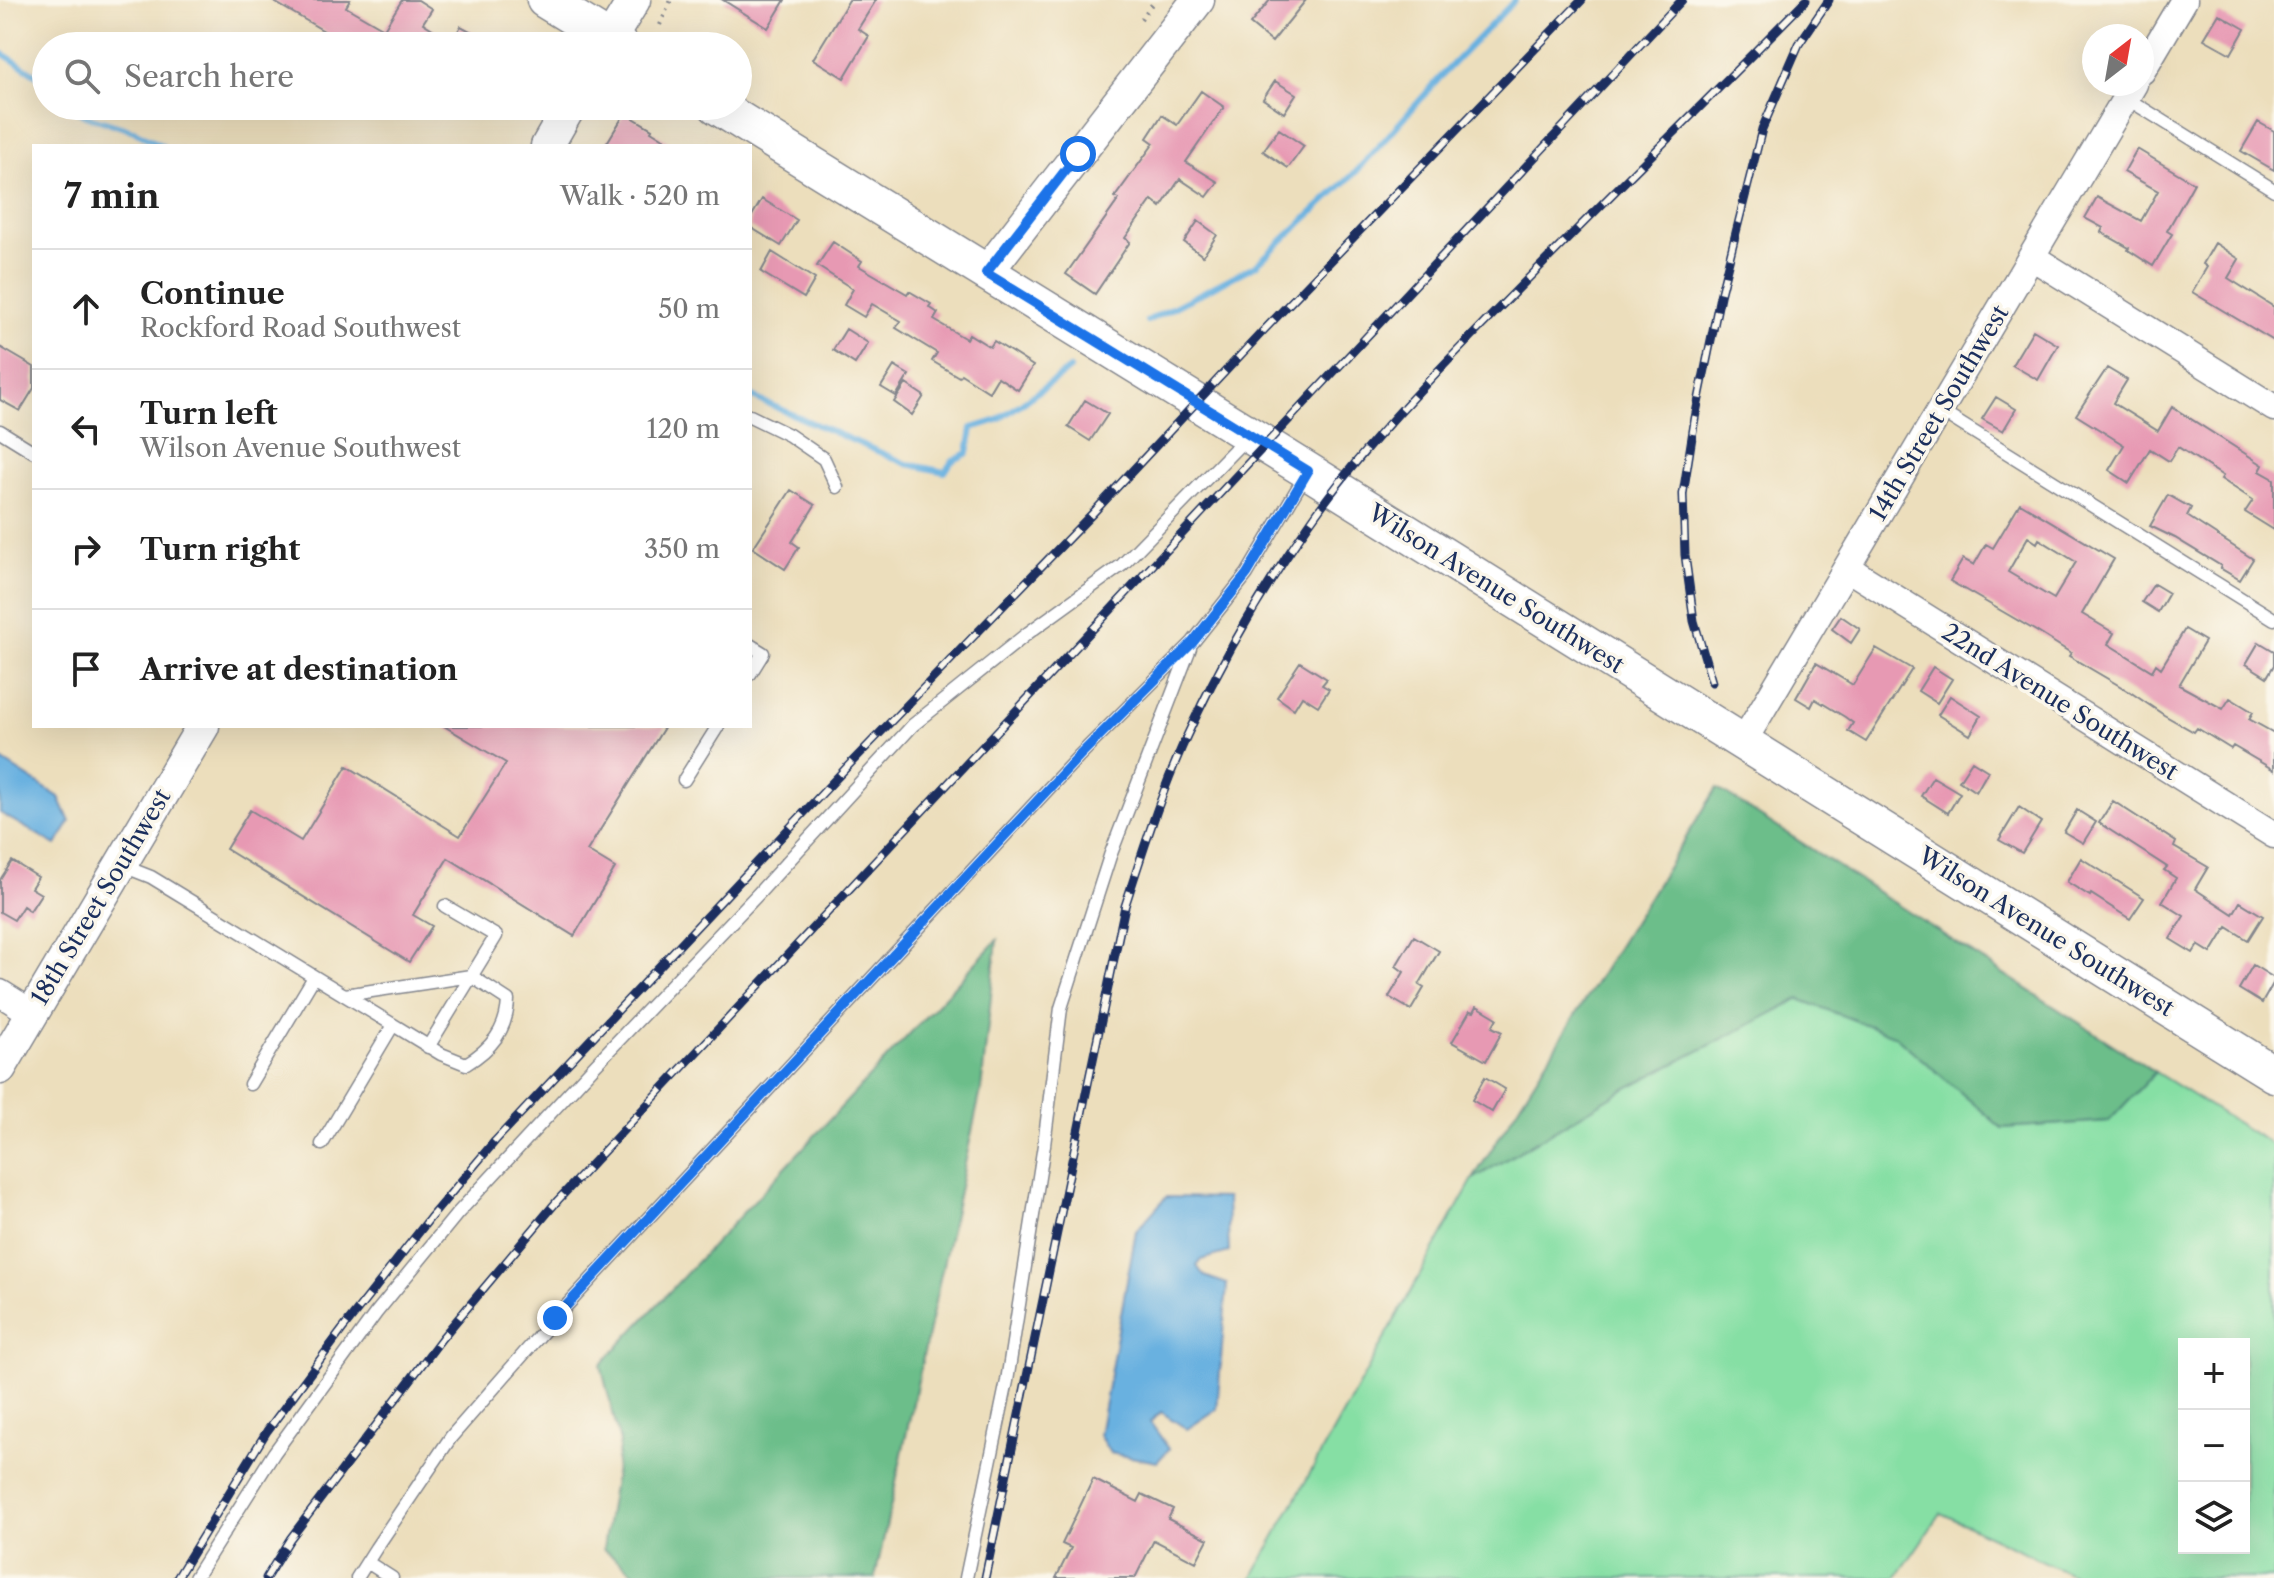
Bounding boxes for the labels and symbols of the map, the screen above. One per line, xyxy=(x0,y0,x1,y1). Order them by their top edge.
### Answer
north arrow xyxy=(2082,24,2154,96)
route start xyxy=(1060,136,1096,172)
street label: 14th Street Southwest xyxy=(1863,299,2015,526)
street label: Wilson Avenue Southwest xyxy=(1362,497,1630,680)
street label: 22nd Avenue Southwest xyxy=(1937,617,2184,786)
street label: 18th Street Southwest xyxy=(25,783,177,1010)
street label: Wilson Avenue Southwest xyxy=(1912,840,2180,1023)
route end xyxy=(537,1300,573,1336)

